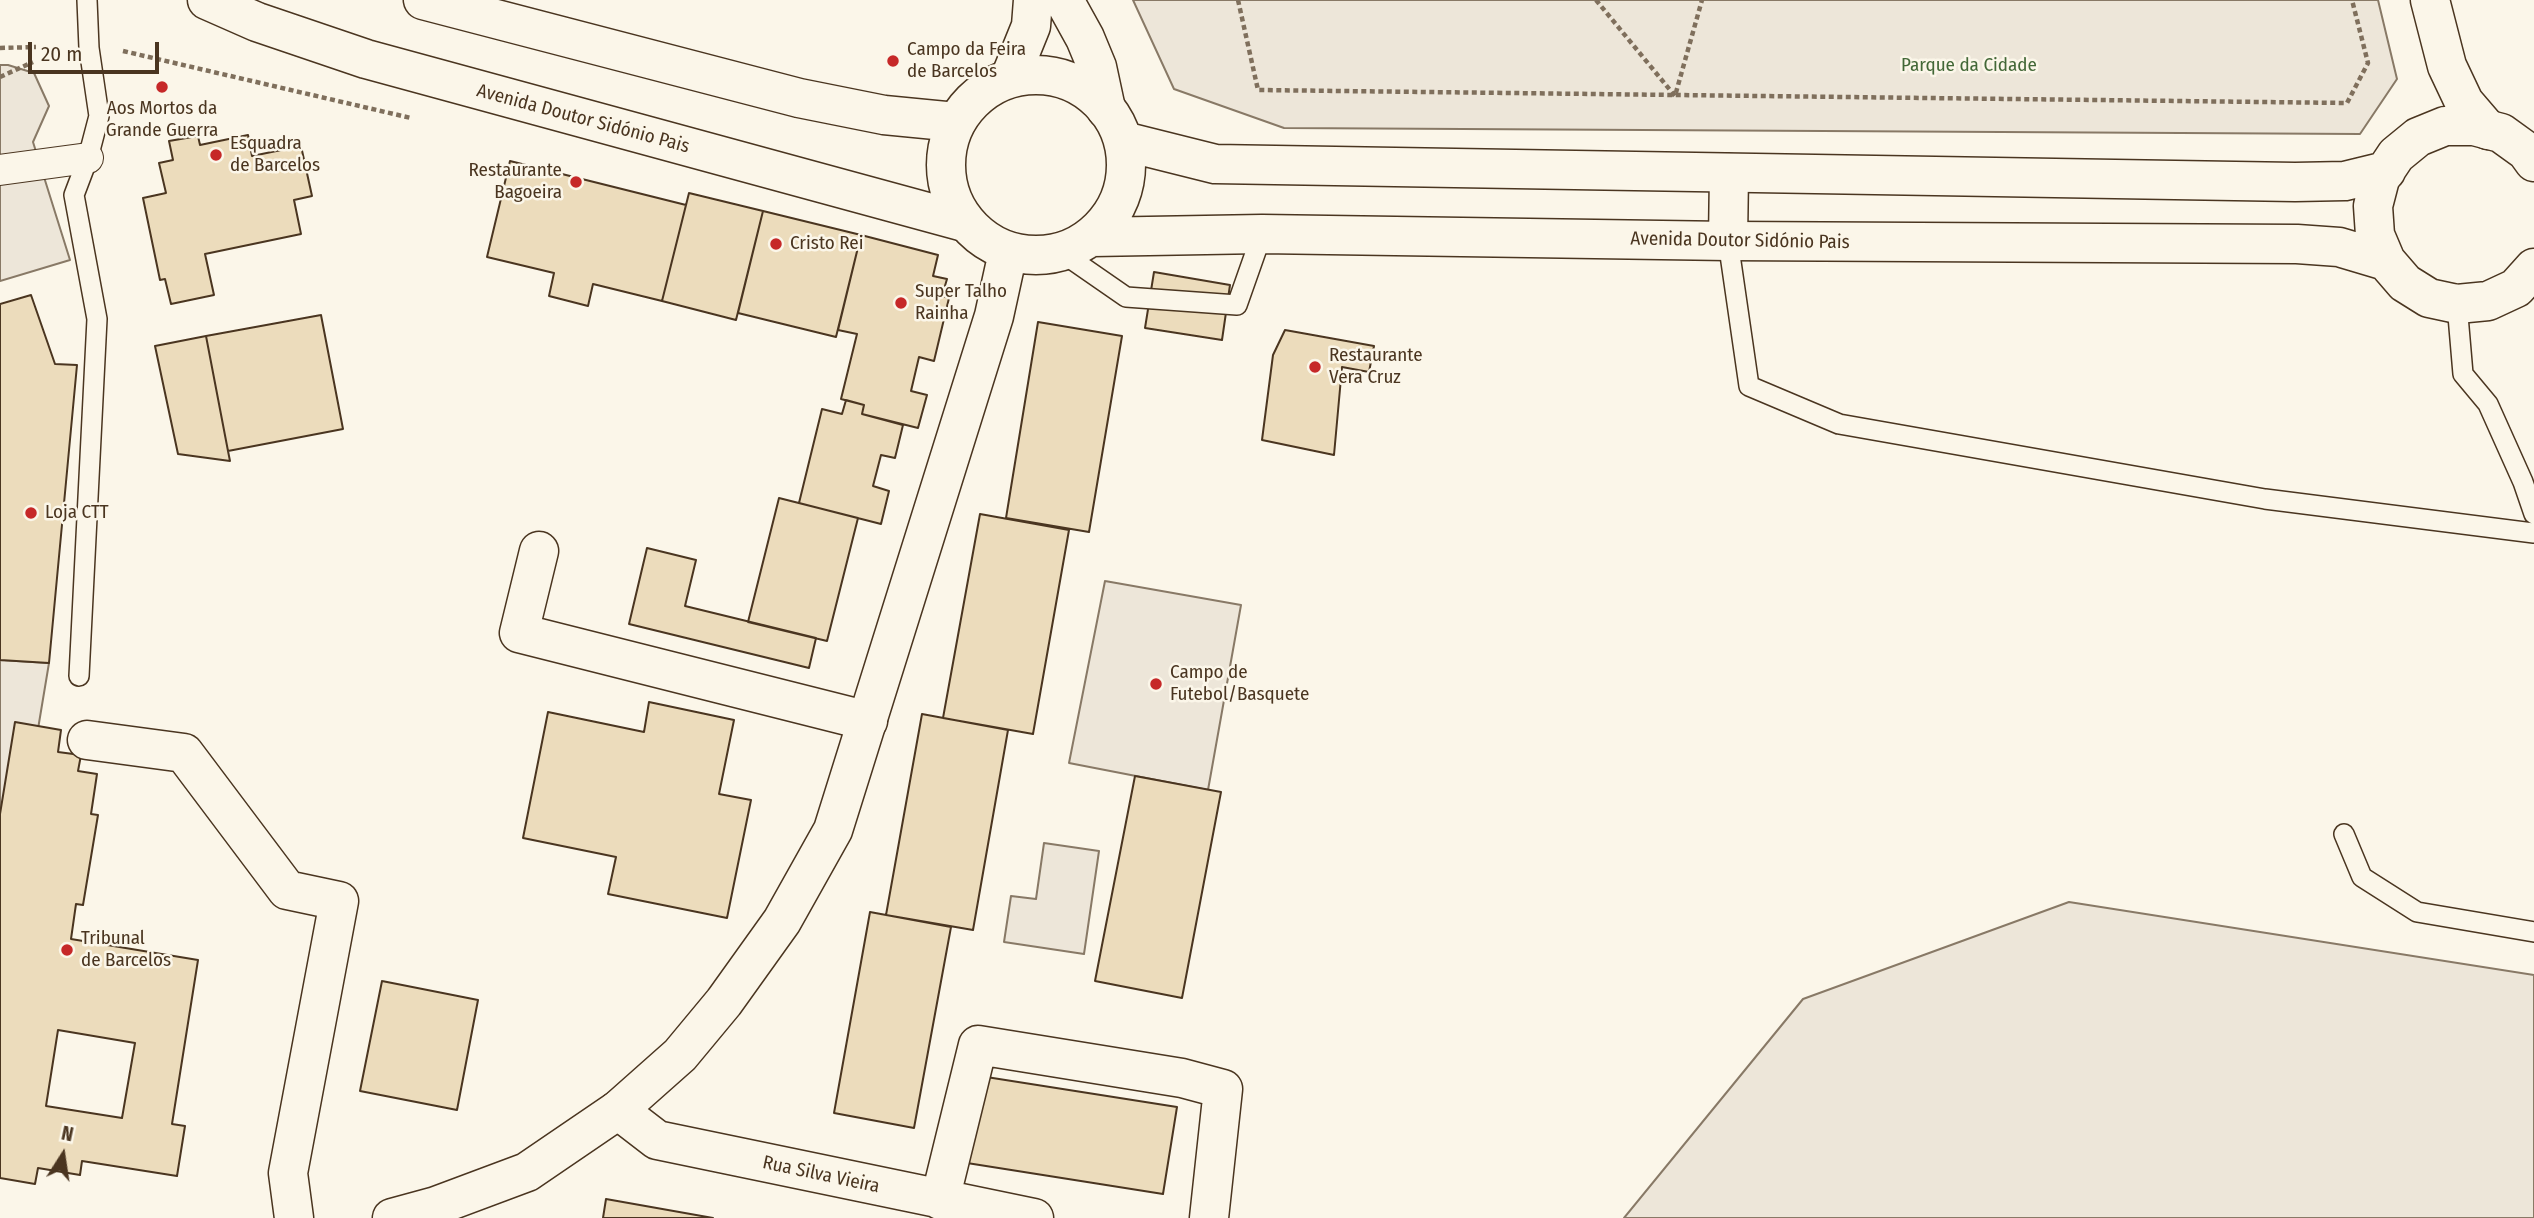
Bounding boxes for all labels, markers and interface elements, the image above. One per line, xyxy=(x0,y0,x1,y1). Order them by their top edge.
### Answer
scale bar xyxy=(32,28,163,72)
place label: Campo da Feira de Barcelos xyxy=(907,39,1026,83)
text: 20 m xyxy=(41,41,82,67)
marker: Campo da Feira de Barcelos xyxy=(885,53,901,69)
park label: Parque da Cidade xyxy=(1901,55,2037,77)
marker: Aos Mortos da Grande Guerra xyxy=(154,79,170,95)
street label: Avenida Doutor Sidónio Pais xyxy=(474,80,692,158)
place label: Aos Mortos da Grande Guerra xyxy=(106,98,218,142)
place label: Esquadra de Barcelos xyxy=(230,133,320,177)
marker: Esquadra de Barcelos xyxy=(208,147,224,163)
place label: Restaurante Bagoeira xyxy=(468,160,562,204)
marker: Restaurante Bagoeira xyxy=(568,174,584,190)
street label: Avenida Doutor Sidónio Pais xyxy=(1630,228,1850,254)
place label: Cristo Rei xyxy=(790,233,864,255)
marker: Cristo Rei xyxy=(768,236,784,252)
place label: Super Talho Rainha xyxy=(915,281,1007,325)
marker: Super Talho Rainha xyxy=(893,295,909,311)
place label: Restaurante Vera Cruz xyxy=(1329,345,1423,389)
marker: Restaurante Vera Cruz xyxy=(1307,359,1323,375)
place label: Loja CTT xyxy=(45,502,109,524)
marker: Loja CTT xyxy=(23,505,39,521)
place label: Campo de Futebol/Basquete xyxy=(1170,662,1309,706)
marker: Campo de Futebol/Basquete xyxy=(1148,676,1164,692)
place label: Tribunal de Barcelos xyxy=(81,928,171,972)
marker: Tribunal de Barcelos xyxy=(59,942,75,958)
north arrow xyxy=(28,1120,98,1190)
text: N xyxy=(60,1122,75,1146)
street label: Rua Silva Vieira xyxy=(760,1151,882,1199)

